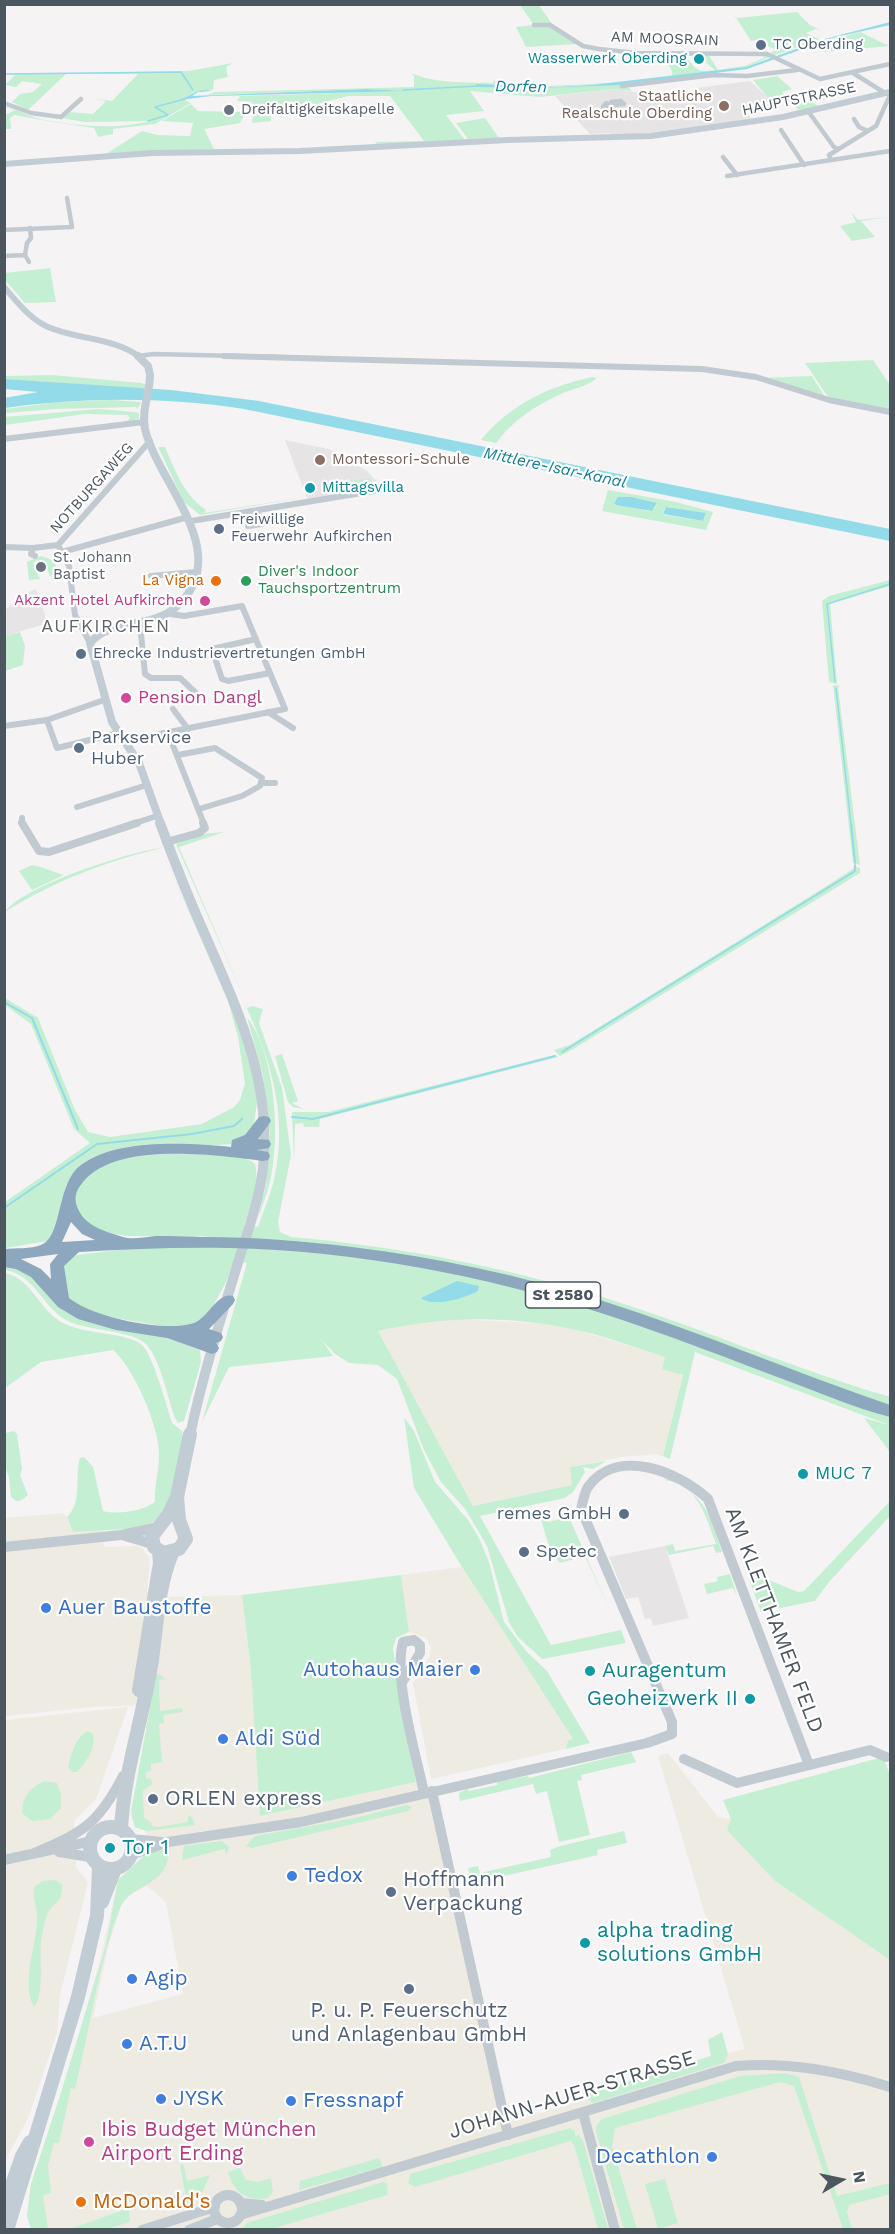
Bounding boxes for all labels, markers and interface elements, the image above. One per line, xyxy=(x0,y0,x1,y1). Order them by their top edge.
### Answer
street label: AM MOOSRAIN xyxy=(611,28,719,50)
place label: TC Oberding xyxy=(773,36,863,54)
marker: TC Oberding xyxy=(754,38,768,52)
place label: Wasserwerk Oberding xyxy=(528,50,687,68)
marker: Wasserwerk Oberding xyxy=(692,52,706,66)
water label: Dorfen xyxy=(495,77,547,97)
street label: HAUPTSTRASSE xyxy=(741,78,857,120)
place label: Staatliche Realschule Oberding xyxy=(562,88,712,123)
marker: Staatliche Realschule Oberding xyxy=(717,99,731,113)
place label: Dreifaltigkeitskapelle xyxy=(241,101,395,119)
marker: Dreifaltigkeitskapelle xyxy=(222,103,236,117)
street label: NOTBURGAWEG xyxy=(46,439,138,537)
water label: Mittlere-Isar-Kanal xyxy=(482,443,628,493)
place label: Montessori-Schule xyxy=(332,451,470,469)
marker: Montessori-Schule xyxy=(313,453,327,467)
place label: Mittagsvilla xyxy=(322,479,404,497)
marker: Mittagsvilla xyxy=(303,481,317,495)
place label: Freiwillige Feuerwehr Aufkirchen xyxy=(231,511,392,546)
marker: Freiwillige Feuerwehr Aufkirchen xyxy=(212,522,226,536)
place label: St. Johann Baptist xyxy=(53,549,132,584)
marker: St. Johann Baptist xyxy=(34,560,48,574)
place label: Diver's Indoor Tauchsportzentrum xyxy=(258,563,401,598)
place label: La Vigna xyxy=(142,572,204,590)
marker: La Vigna xyxy=(209,574,223,588)
marker: Diver's Indoor Tauchsportzentrum xyxy=(239,574,253,588)
place label: Akzent Hotel Aufkirchen xyxy=(14,592,193,610)
marker: Akzent Hotel Aufkirchen xyxy=(198,594,212,608)
district label: AUFKIRCHEN xyxy=(41,616,171,638)
place label: Ehrecke Industrievertretungen GmbH xyxy=(93,645,366,663)
marker: Ehrecke Industrievertretungen GmbH xyxy=(74,647,88,661)
place label: Pension Dangl xyxy=(138,687,262,709)
marker: Pension Dangl xyxy=(119,691,133,705)
place label: Parkservice Huber xyxy=(91,727,191,770)
marker: Parkservice Huber xyxy=(72,741,86,755)
road number: St 2580 xyxy=(526,1282,600,1308)
place label: MUC 7 xyxy=(815,1463,872,1485)
marker: MUC 7 xyxy=(796,1467,810,1481)
place label: remes GmbH xyxy=(497,1503,612,1525)
street label: AM KLETTHAMER FELD xyxy=(719,1504,829,1736)
marker: remes GmbH xyxy=(617,1507,631,1521)
place label: Spetec xyxy=(536,1541,597,1563)
marker: Spetec xyxy=(517,1545,531,1559)
place label: Auer Baustoffe xyxy=(58,1595,212,1621)
marker: Auer Baustoffe xyxy=(39,1601,53,1615)
place label: Autohaus Maier xyxy=(303,1657,463,1683)
place label: Auragentum xyxy=(602,1658,727,1684)
marker: Autohaus Maier xyxy=(468,1663,482,1677)
marker: Auragentum xyxy=(583,1664,597,1678)
place label: Geoheizwerk II xyxy=(587,1686,738,1712)
marker: Geoheizwerk II xyxy=(743,1692,757,1706)
place label: Aldi Süd xyxy=(235,1726,321,1752)
marker: Aldi Süd xyxy=(216,1732,230,1746)
place label: ORLEN express xyxy=(165,1786,322,1812)
marker: ORLEN express xyxy=(146,1792,160,1806)
place label: Tor 1 xyxy=(122,1835,169,1861)
marker: Tor 1 xyxy=(103,1841,117,1855)
place label: Tedox xyxy=(304,1863,363,1889)
place label: Hoffmann Verpackung xyxy=(403,1867,522,1917)
marker: Tedox xyxy=(285,1869,299,1883)
marker: Hoffmann Verpackung xyxy=(384,1885,398,1899)
place label: alpha trading solutions GmbH xyxy=(597,1918,762,1968)
marker: alpha trading solutions GmbH xyxy=(578,1936,592,1950)
place label: Agip xyxy=(144,1966,188,1992)
marker: Agip xyxy=(125,1972,139,1986)
marker: P. u. P. Feuerschutz und Anlagenbau GmbH xyxy=(402,1982,416,1996)
place label: P. u. P. Feuerschutz und Anlagenbau GmbH xyxy=(291,1998,527,2048)
place label: A.T.U xyxy=(139,2031,187,2057)
marker: A.T.U xyxy=(120,2037,134,2051)
street label: JOHANN-AUER-STRASSE xyxy=(446,2045,698,2145)
place label: JYSK xyxy=(173,2086,224,2112)
place label: Fressnapf xyxy=(303,2088,404,2114)
marker: JYSK xyxy=(154,2092,168,2106)
marker: Fressnapf xyxy=(284,2094,298,2108)
place label: Ibis Budget München Airport Erding xyxy=(101,2117,316,2167)
marker: Ibis Budget München Airport Erding xyxy=(82,2135,96,2149)
place label: Decathlon xyxy=(596,2144,700,2170)
marker: Decathlon xyxy=(705,2150,719,2164)
north arrow xyxy=(811,2150,871,2210)
text: N xyxy=(849,2170,870,2184)
place label: McDonald's xyxy=(93,2189,210,2215)
marker: McDonald's xyxy=(74,2195,88,2209)

